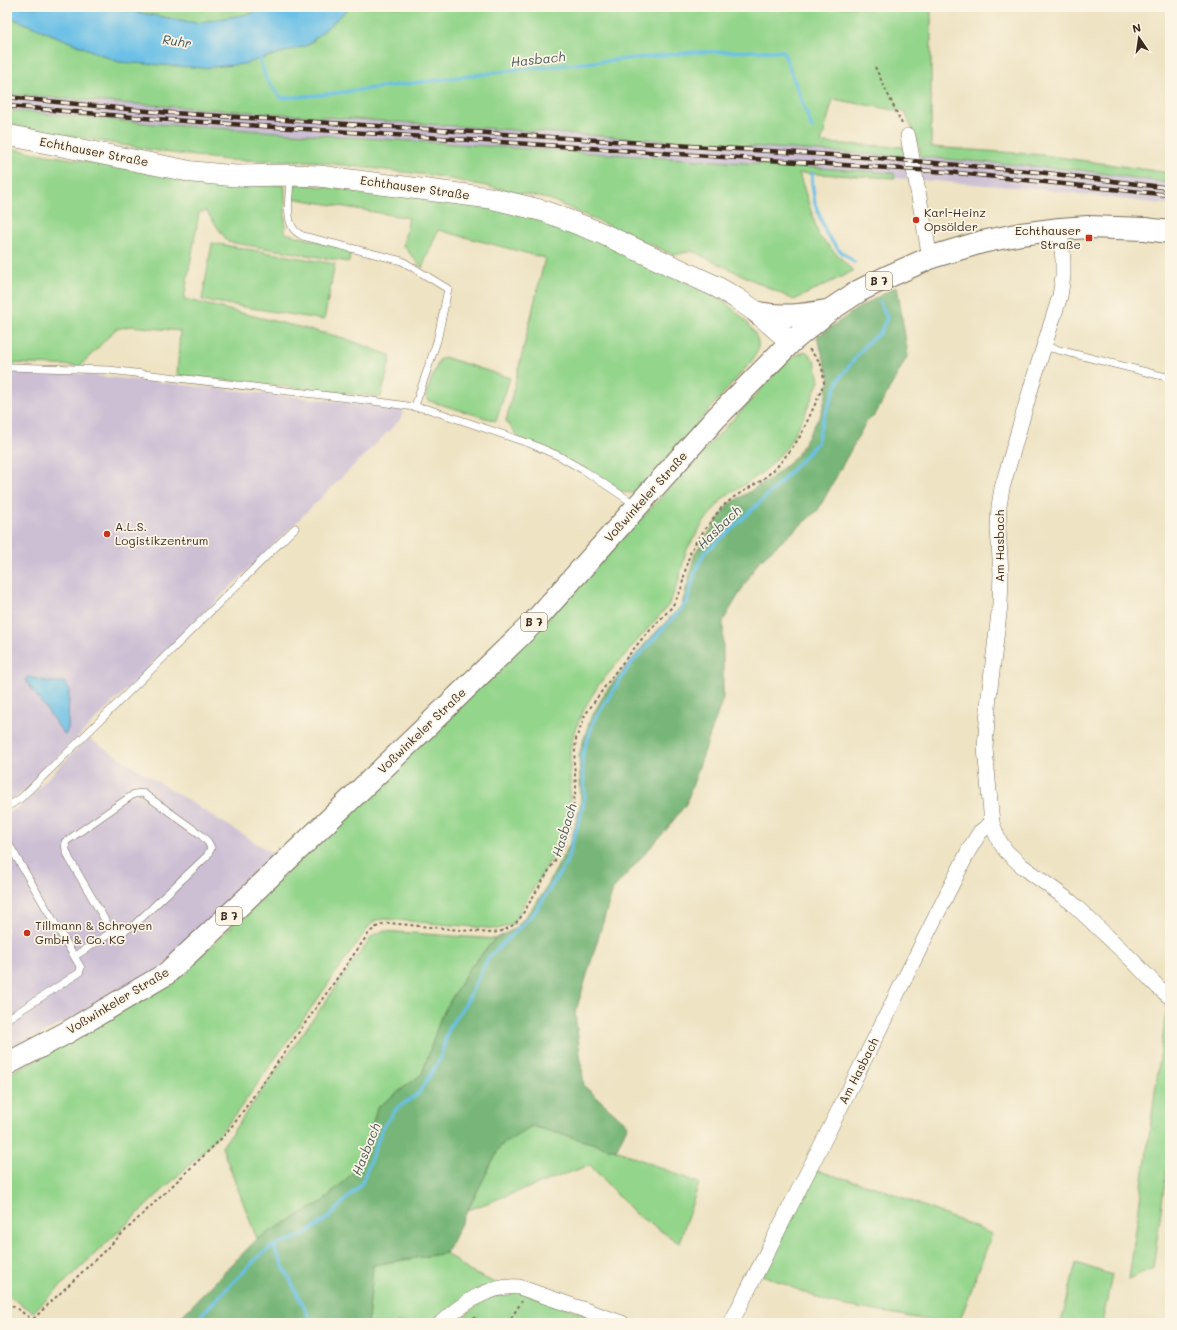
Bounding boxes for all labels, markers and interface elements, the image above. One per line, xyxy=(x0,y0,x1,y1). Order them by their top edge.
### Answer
north arrow xyxy=(1119,18,1159,58)
text: N xyxy=(1131,20,1142,36)
water label: Ruhr xyxy=(161,30,193,51)
water label: Hasbach xyxy=(510,47,566,70)
street label: Echthauser Straße xyxy=(38,133,150,169)
street label: Echthauser Straße xyxy=(359,171,471,203)
place label: Karl-Heinz Opsölder xyxy=(924,204,986,234)
marker: Karl-Heinz Opsölder xyxy=(911,215,921,225)
place label: Echthauser Straße xyxy=(1015,222,1081,252)
marker: Echthauser Straße xyxy=(1084,233,1094,243)
road number: B 7 xyxy=(866,272,892,290)
street label: Voßwinkeler Straße xyxy=(600,448,690,545)
water label: Hasbach xyxy=(693,501,744,552)
street label: Am Hasbach xyxy=(991,510,1007,582)
place label: A.L.S. Logistikzentrum xyxy=(115,518,208,548)
marker: A.L.S. Logistikzentrum xyxy=(102,529,112,539)
road number: B 7 xyxy=(521,613,547,631)
street label: Voßwinkeler Straße xyxy=(374,684,469,777)
water label: Hasbach xyxy=(547,801,580,859)
road number: B 7 xyxy=(216,907,242,925)
place label: Tillmann & Schroyen GmbH & Co. KG xyxy=(35,917,152,947)
marker: Tillmann & Schroyen GmbH & Co. KG xyxy=(22,928,32,938)
street label: Voßwinkeler Straße xyxy=(63,963,172,1037)
street label: Am Hasbach xyxy=(835,1034,882,1106)
water label: Hasbach xyxy=(347,1120,384,1178)

